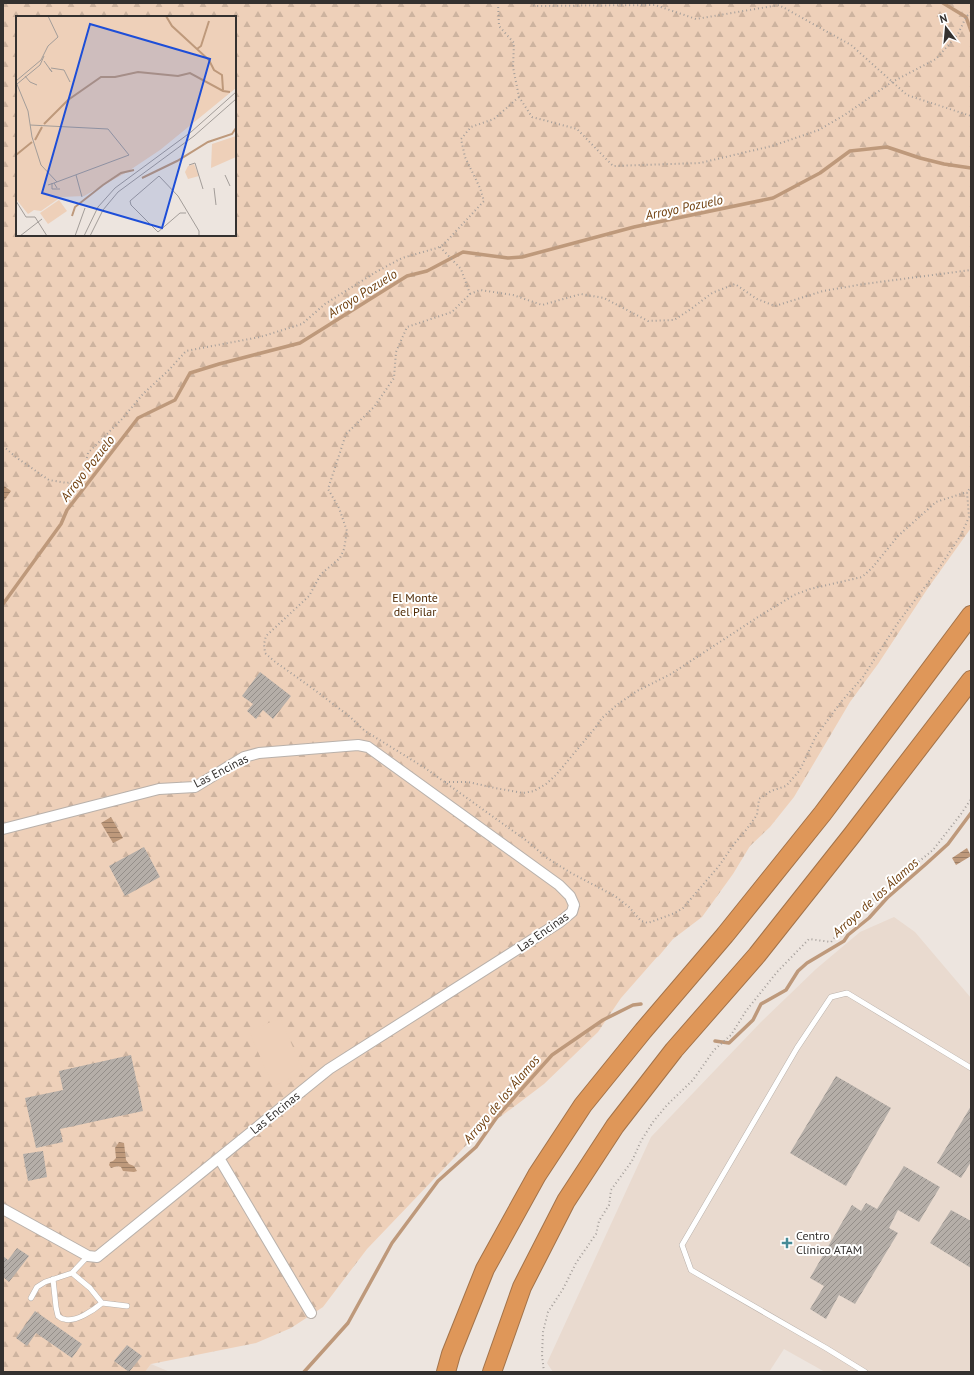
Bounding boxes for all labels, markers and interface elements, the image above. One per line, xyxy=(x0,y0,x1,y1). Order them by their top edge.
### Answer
north arrow xyxy=(926,8,966,48)
text: N xyxy=(938,11,949,26)
inset map xyxy=(16,16,236,236)
water label: Arroyo Pozuelo xyxy=(643,191,725,224)
water label: Arroyo Pozuelo xyxy=(323,265,401,322)
water label: Arroyo Pozuelo xyxy=(56,432,119,505)
park label: El Monte del Pilar xyxy=(392,590,438,619)
street label: Las Encinas xyxy=(191,750,251,791)
water label: Arroyo de los Álamos xyxy=(828,854,923,941)
street label: Las Encinas xyxy=(514,908,571,955)
water label: Arroyo de los Álamos xyxy=(459,1051,544,1148)
street label: Las Encinas xyxy=(247,1088,302,1137)
place label: Centro Clínico ATAM xyxy=(796,1228,862,1257)
marker: Centro Clínico ATAM xyxy=(781,1237,793,1249)

